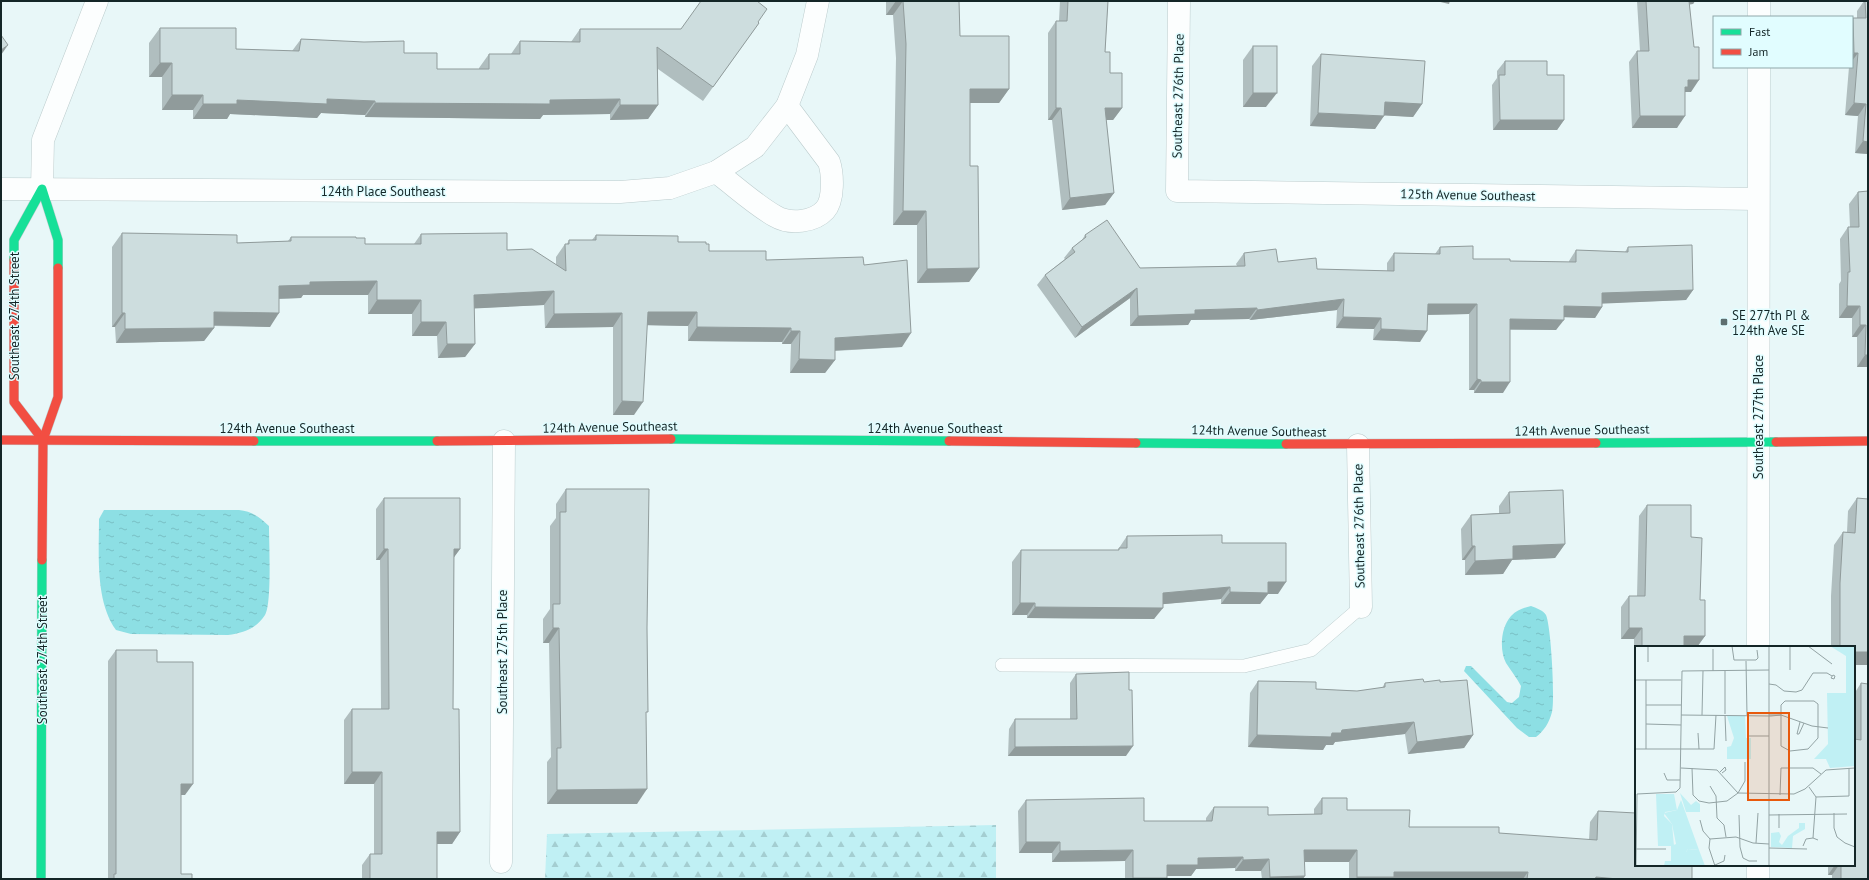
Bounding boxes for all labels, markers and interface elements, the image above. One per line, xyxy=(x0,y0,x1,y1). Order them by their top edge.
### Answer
legend xyxy=(1713,16,1853,68)
text: Fast xyxy=(1749,24,1770,39)
street label: Southeast 276th Place xyxy=(1168,33,1188,159)
text: Jam xyxy=(1748,44,1768,59)
street label: 124th Place Southeast xyxy=(321,183,446,200)
street label: 125th Avenue Southeast xyxy=(1400,185,1536,205)
street label: Southeast 274th Street xyxy=(6,251,23,380)
place label: SE 277th Pl & 124th Ave SE xyxy=(1732,307,1810,339)
marker: SE 277th Pl & 124th Ave SE xyxy=(1719,317,1729,327)
street label: Southeast 277th Place xyxy=(1750,355,1767,479)
street label: 124th Avenue Southeast xyxy=(542,417,678,437)
street label: 124th Avenue Southeast xyxy=(219,420,355,437)
street label: 124th Avenue Southeast xyxy=(867,420,1003,437)
street label: 124th Avenue Southeast xyxy=(1514,420,1650,440)
street label: 124th Avenue Southeast xyxy=(1191,421,1327,441)
street label: Southeast 276th Place xyxy=(1349,463,1369,589)
street label: Southeast 275th Place xyxy=(494,590,511,714)
street label: Southeast 274th Street xyxy=(34,595,51,724)
inset map xyxy=(1635,646,1855,866)

